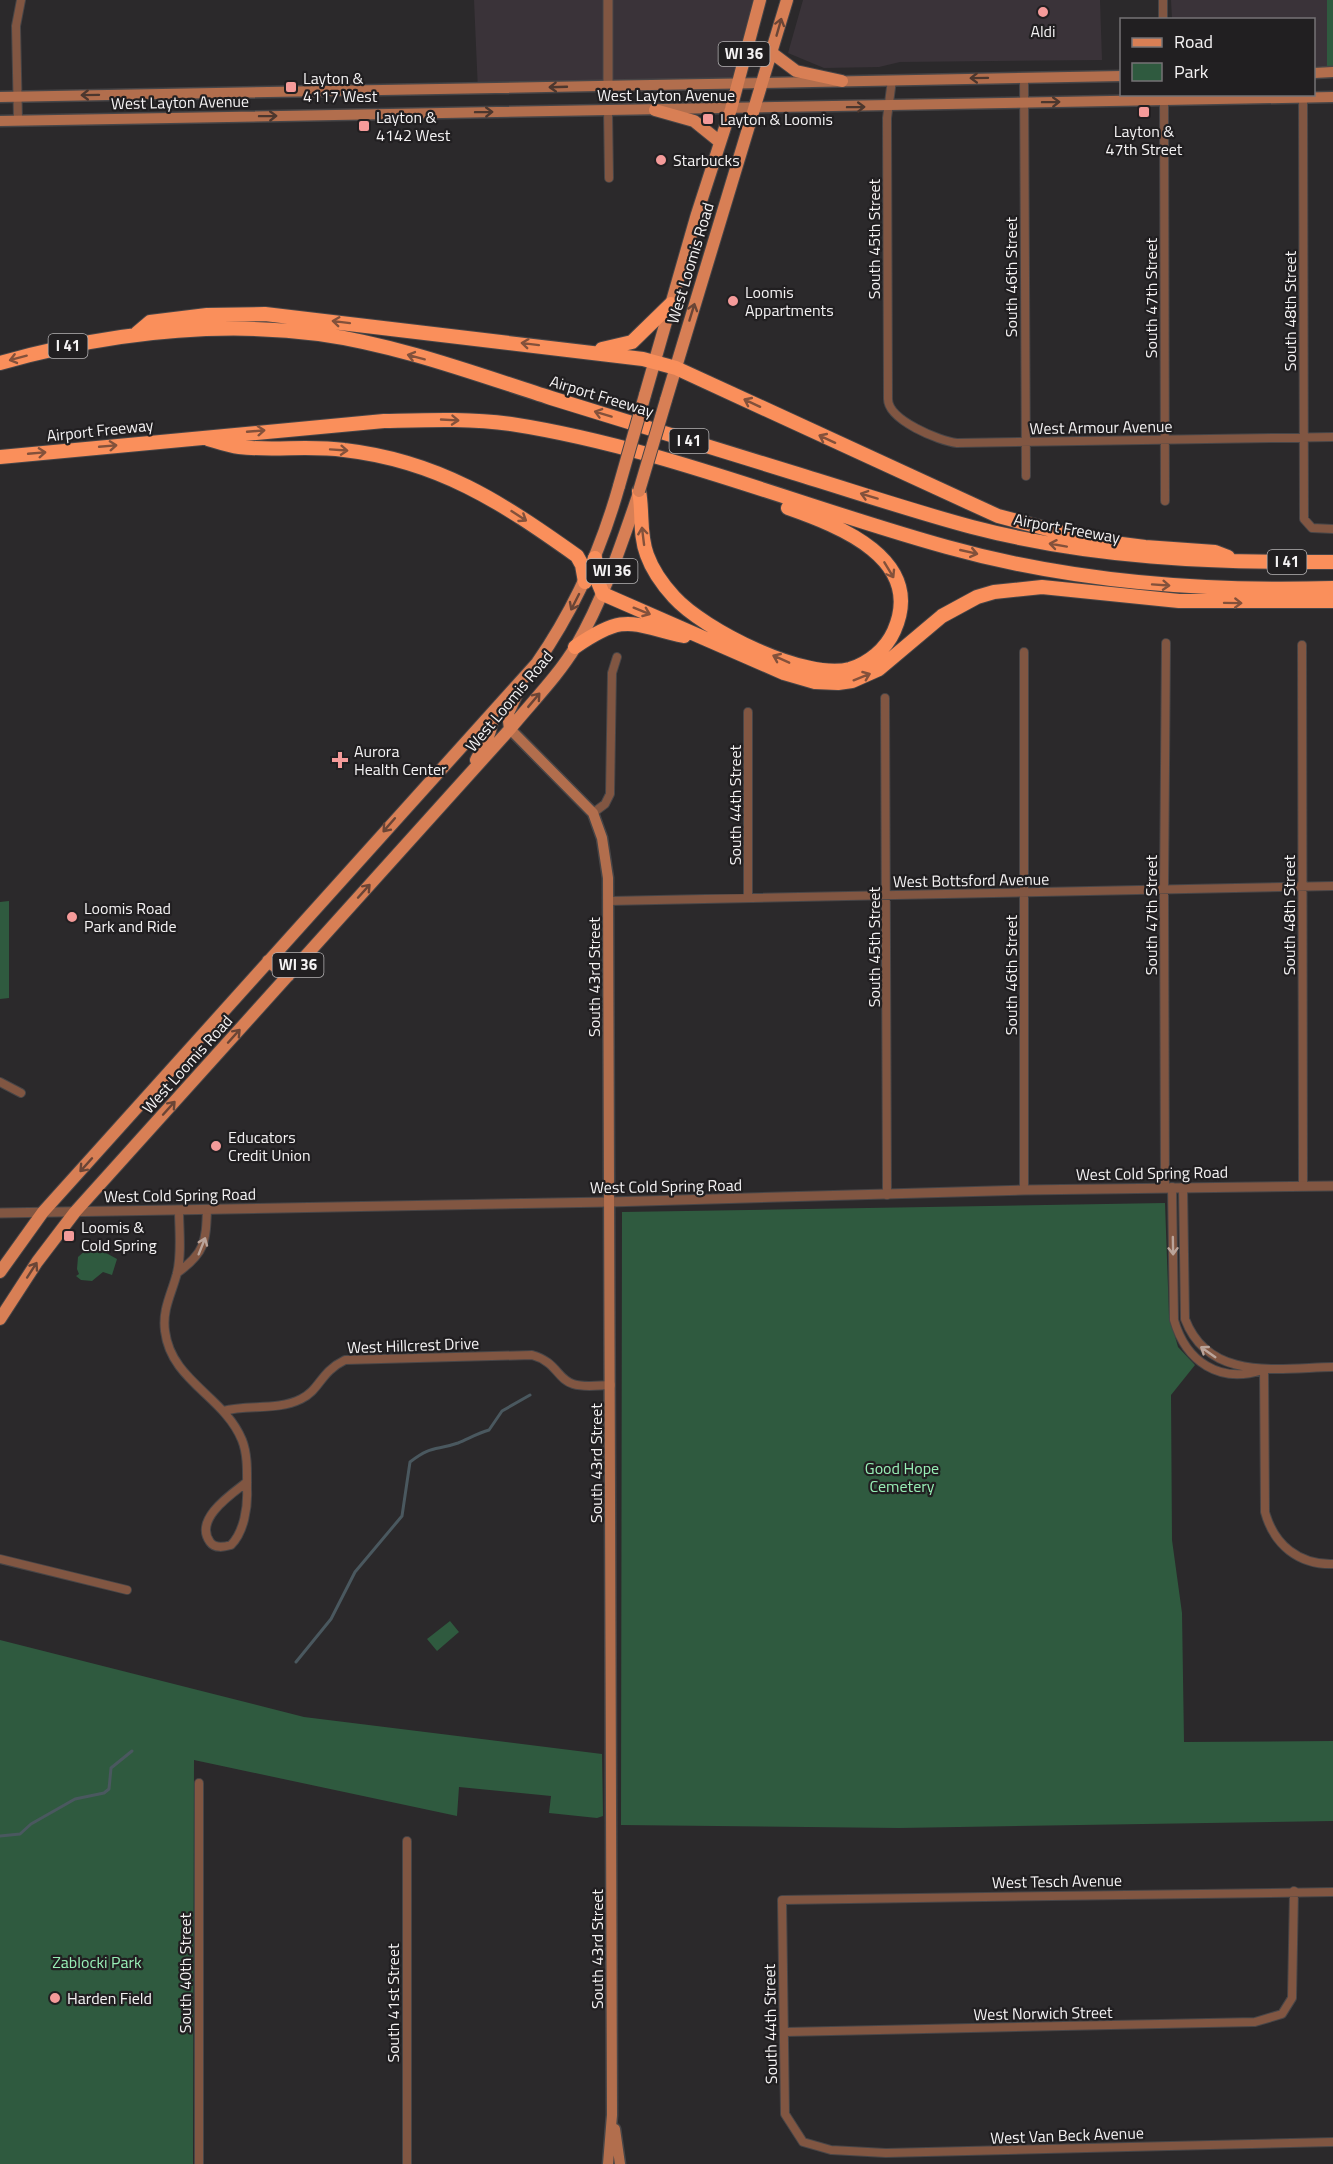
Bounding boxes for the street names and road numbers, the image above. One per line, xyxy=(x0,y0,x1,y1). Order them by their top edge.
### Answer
road number: WI 36 xyxy=(718,42,770,66)
street label: West Layton Avenue xyxy=(597,83,735,107)
street label: West Layton Avenue xyxy=(111,89,249,115)
street label: South 45th Street xyxy=(862,179,886,299)
street label: West Loomis Road xyxy=(660,199,720,327)
street label: South 46th Street xyxy=(999,217,1023,337)
street label: South 47th Street xyxy=(1139,238,1163,358)
street label: South 48th Street xyxy=(1278,251,1302,371)
road number: I 41 xyxy=(48,334,88,358)
street label: Airport Freeway xyxy=(547,369,657,423)
street label: Airport Freeway xyxy=(45,412,155,448)
street label: West Armour Avenue xyxy=(1029,414,1173,440)
road number: I 41 xyxy=(670,429,708,453)
street label: Airport Freeway xyxy=(1012,507,1122,549)
road number: I 41 xyxy=(1268,550,1306,574)
road number: WI 36 xyxy=(586,559,638,583)
street label: West Loomis Road xyxy=(459,645,559,757)
street label: South 44th Street xyxy=(723,745,747,865)
street label: South 47th Street xyxy=(1139,855,1163,975)
street label: South 48th Street xyxy=(1277,855,1301,975)
street label: West Bottsford Avenue xyxy=(893,867,1049,893)
street label: South 45th Street xyxy=(862,887,886,1007)
street label: South 46th Street xyxy=(999,915,1023,1035)
street label: South 43rd Street xyxy=(582,917,606,1037)
road number: WI 36 xyxy=(272,953,324,977)
street label: West Loomis Road xyxy=(136,1009,238,1119)
street label: West Cold Spring Road xyxy=(1076,1160,1228,1186)
street label: West Cold Spring Road xyxy=(590,1173,742,1199)
street label: West Cold Spring Road xyxy=(104,1182,256,1208)
street label: West Hillcrest Drive xyxy=(347,1331,479,1359)
street label: South 43rd Street xyxy=(584,1403,608,1523)
street label: West Tesch Avenue xyxy=(992,1868,1122,1894)
street label: South 43rd Street xyxy=(585,1889,609,2009)
street label: South 40th Street xyxy=(173,1913,197,2033)
street label: South 41st Street xyxy=(381,1943,405,2063)
street label: South 44th Street xyxy=(757,1963,783,2084)
street label: West Norwich Street xyxy=(973,2000,1113,2026)
street label: West Van Beck Avenue xyxy=(990,2120,1144,2150)

